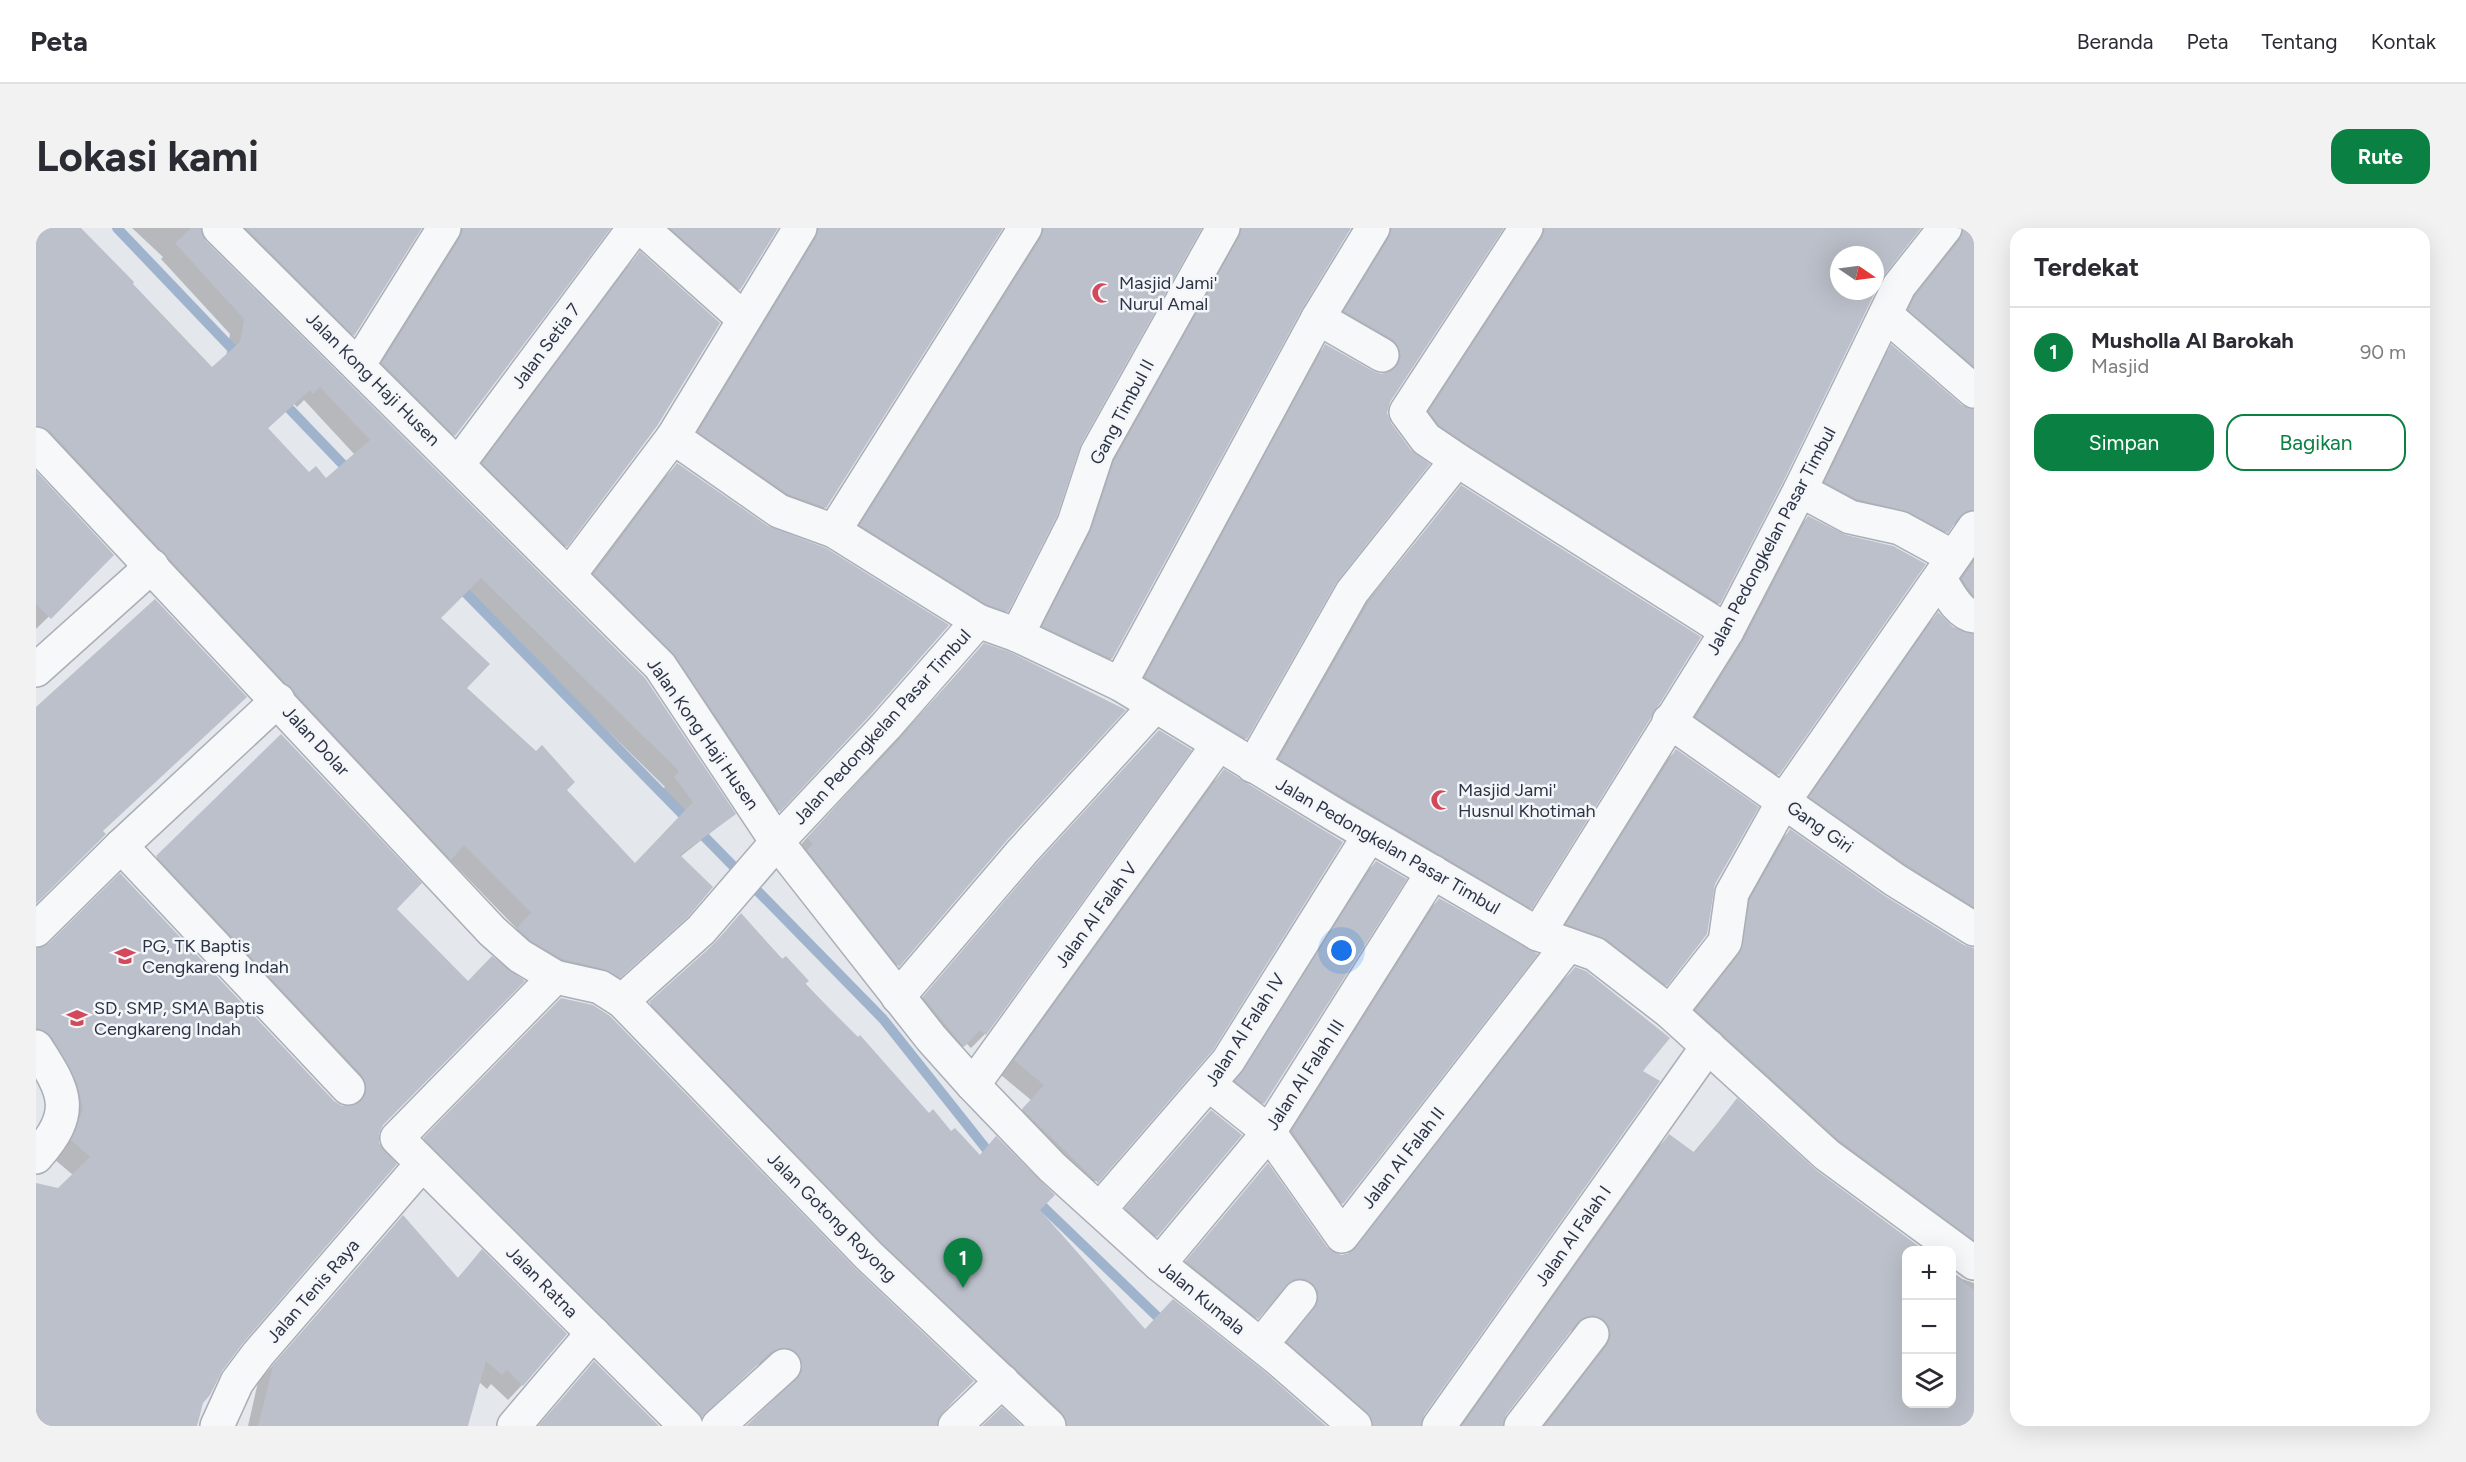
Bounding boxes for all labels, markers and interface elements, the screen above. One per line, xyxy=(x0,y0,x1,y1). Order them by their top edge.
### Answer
text: Peta xyxy=(30,24,88,58)
text: Beranda xyxy=(2077,29,2154,54)
text: Peta xyxy=(2187,29,2229,54)
text: Tentang xyxy=(2262,29,2338,54)
text: Kontak xyxy=(2371,29,2436,54)
button: Rute xyxy=(2331,129,2430,184)
text: Lokasi kami xyxy=(36,131,259,182)
north arrow xyxy=(1830,246,1884,300)
text: Terdekat xyxy=(2034,251,2139,283)
place label: Masjid Jami' Nurul Amal xyxy=(1119,272,1217,315)
mosque icon: Masjid Jami' Nurul Amal xyxy=(1090,281,1114,305)
street label: Jalan Setia 7 xyxy=(507,299,585,393)
street label: Jalan Kong Haji Husen xyxy=(301,307,445,451)
text: Musholla Al Barokah xyxy=(2091,327,2294,354)
text: 1 xyxy=(2049,340,2058,364)
text: 90 m xyxy=(2360,340,2406,364)
text: Masjid xyxy=(2091,354,2149,378)
street label: Gang Timbul II xyxy=(1085,356,1159,468)
button: Simpan xyxy=(2034,414,2214,471)
button: Bagikan xyxy=(2226,414,2406,471)
street label: Jalan Pedongkelan Pasar Timbul xyxy=(1701,423,1841,659)
street label: Jalan Pedongkelan Pasar Timbul xyxy=(788,625,976,829)
street label: Jalan Kong Haji Husen xyxy=(642,654,764,814)
street label: Jalan Dolar xyxy=(278,701,354,781)
street label: Jalan Pedongkelan Pasar Timbul xyxy=(1272,773,1504,919)
place label: Masjid Jami' Husnul Khotimah xyxy=(1458,779,1595,822)
mosque icon: Masjid Jami' Husnul Khotimah xyxy=(1429,788,1453,812)
street label: Gang Giri xyxy=(1783,796,1857,858)
street label: Jalan Al Falah V xyxy=(1050,857,1142,972)
place label: PG, TK Baptis Cengkareng Indah xyxy=(142,935,289,978)
your location xyxy=(1327,936,1356,965)
school or university icon: PG, TK Baptis Cengkareng Indah xyxy=(113,944,137,968)
street label: Jalan Al Falah IV xyxy=(1200,969,1290,1091)
place label: SD, SMP, SMA Baptis Cengkareng Indah xyxy=(94,997,264,1040)
school or university icon: SD, SMP, SMA Baptis Cengkareng Indah xyxy=(65,1006,89,1030)
street label: Jalan Al Falah III xyxy=(1261,1015,1349,1135)
street label: Jalan Al Falah II xyxy=(1356,1103,1450,1213)
street label: Jalan Gotong Royong xyxy=(763,1148,901,1286)
street label: Jalan Al Falah I xyxy=(1530,1181,1616,1291)
street label: Jalan Tenis Raya xyxy=(262,1235,364,1347)
pin: 1 xyxy=(944,1238,982,1288)
street label: Jalan Ratna xyxy=(501,1241,583,1323)
map controls xyxy=(1902,1246,1956,1408)
button: + xyxy=(1902,1246,1956,1300)
street label: Jalan Kumala xyxy=(1154,1257,1250,1339)
button: − xyxy=(1902,1300,1956,1354)
button: layers xyxy=(1902,1354,1956,1408)

